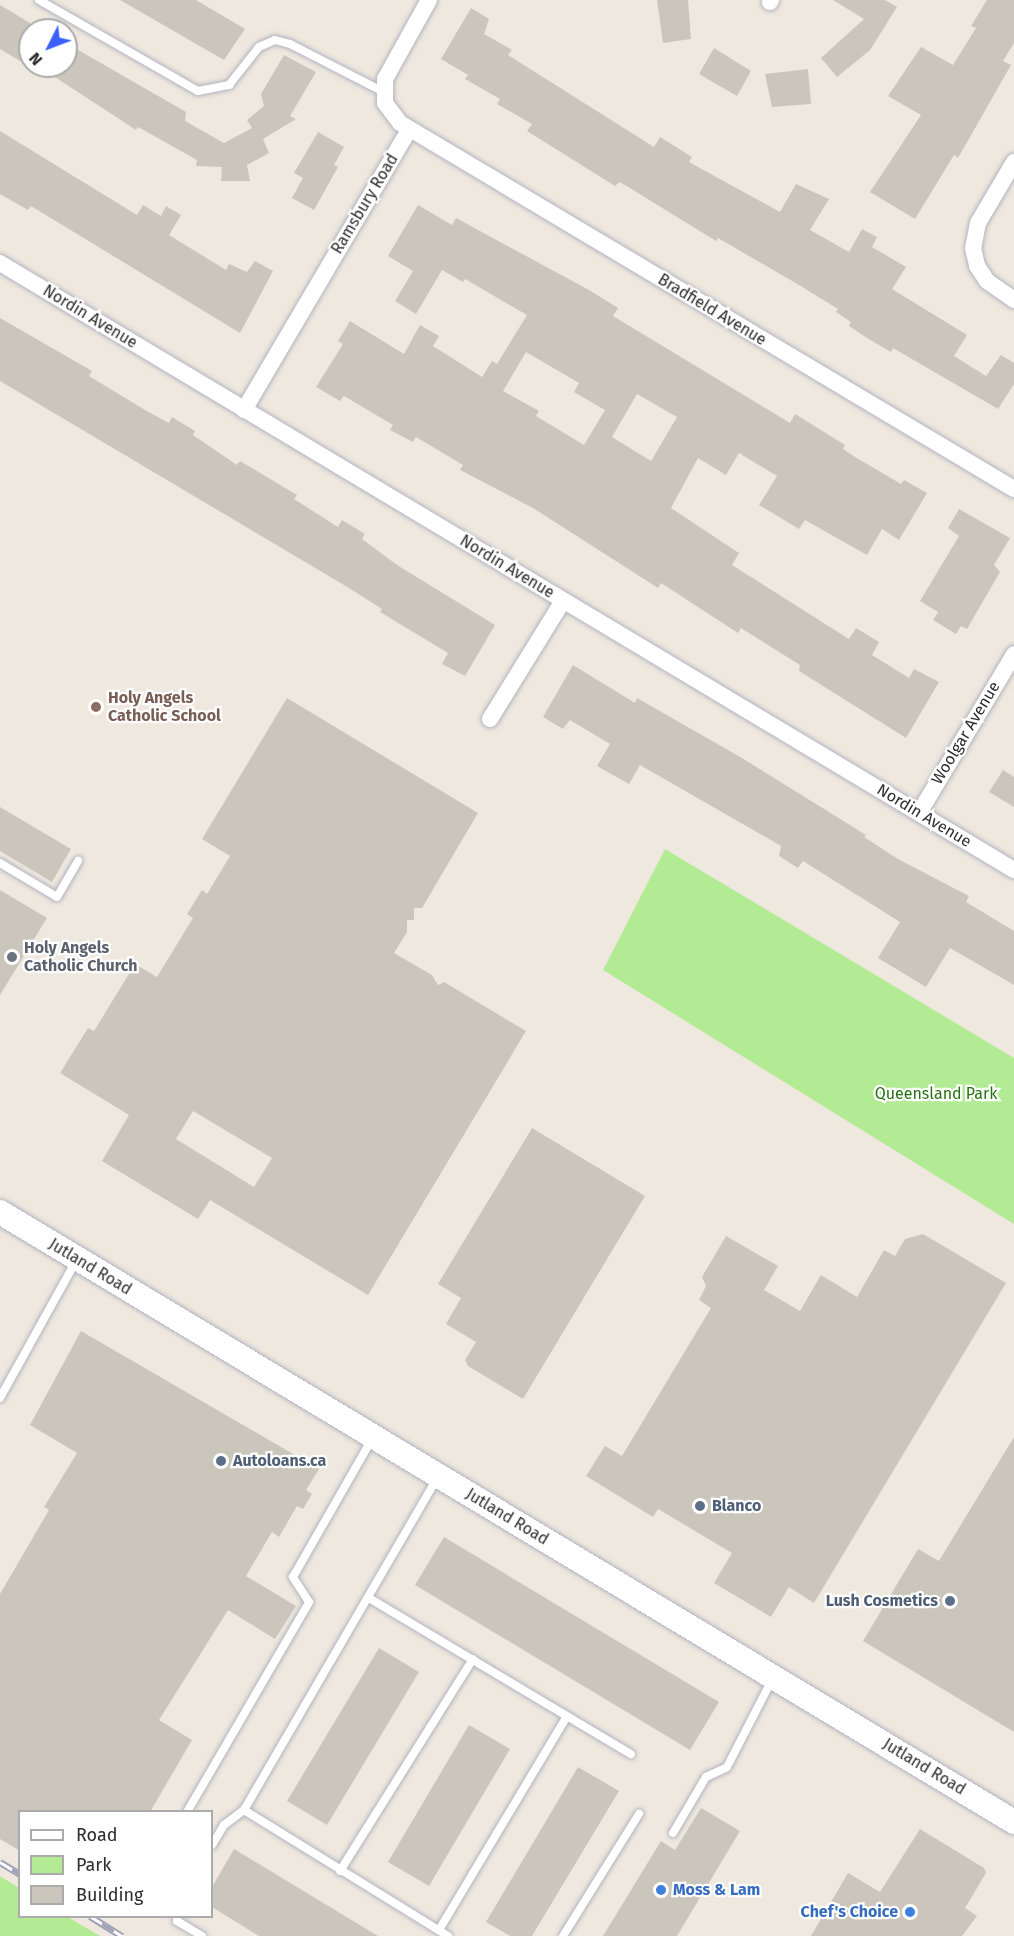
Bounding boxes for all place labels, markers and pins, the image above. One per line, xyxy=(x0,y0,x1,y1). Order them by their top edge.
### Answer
place label: Holy Angels Catholic School xyxy=(108,688,221,726)
marker: Holy Angels Catholic School xyxy=(89,700,103,714)
place label: Holy Angels Catholic Church xyxy=(24,938,138,976)
marker: Holy Angels Catholic Church xyxy=(5,950,19,964)
place label: Autoloans.ca xyxy=(233,1451,326,1471)
marker: Autoloans.ca xyxy=(214,1454,228,1468)
place label: Blanco xyxy=(712,1496,761,1516)
marker: Blanco xyxy=(693,1499,707,1513)
place label: Lush Cosmetics xyxy=(826,1591,938,1611)
marker: Lush Cosmetics xyxy=(943,1594,957,1608)
place label: Moss & Lam xyxy=(673,1880,760,1900)
marker: Moss & Lam xyxy=(654,1883,668,1897)
place label: Chef's Choice xyxy=(801,1902,898,1922)
marker: Chef's Choice xyxy=(903,1905,917,1919)

